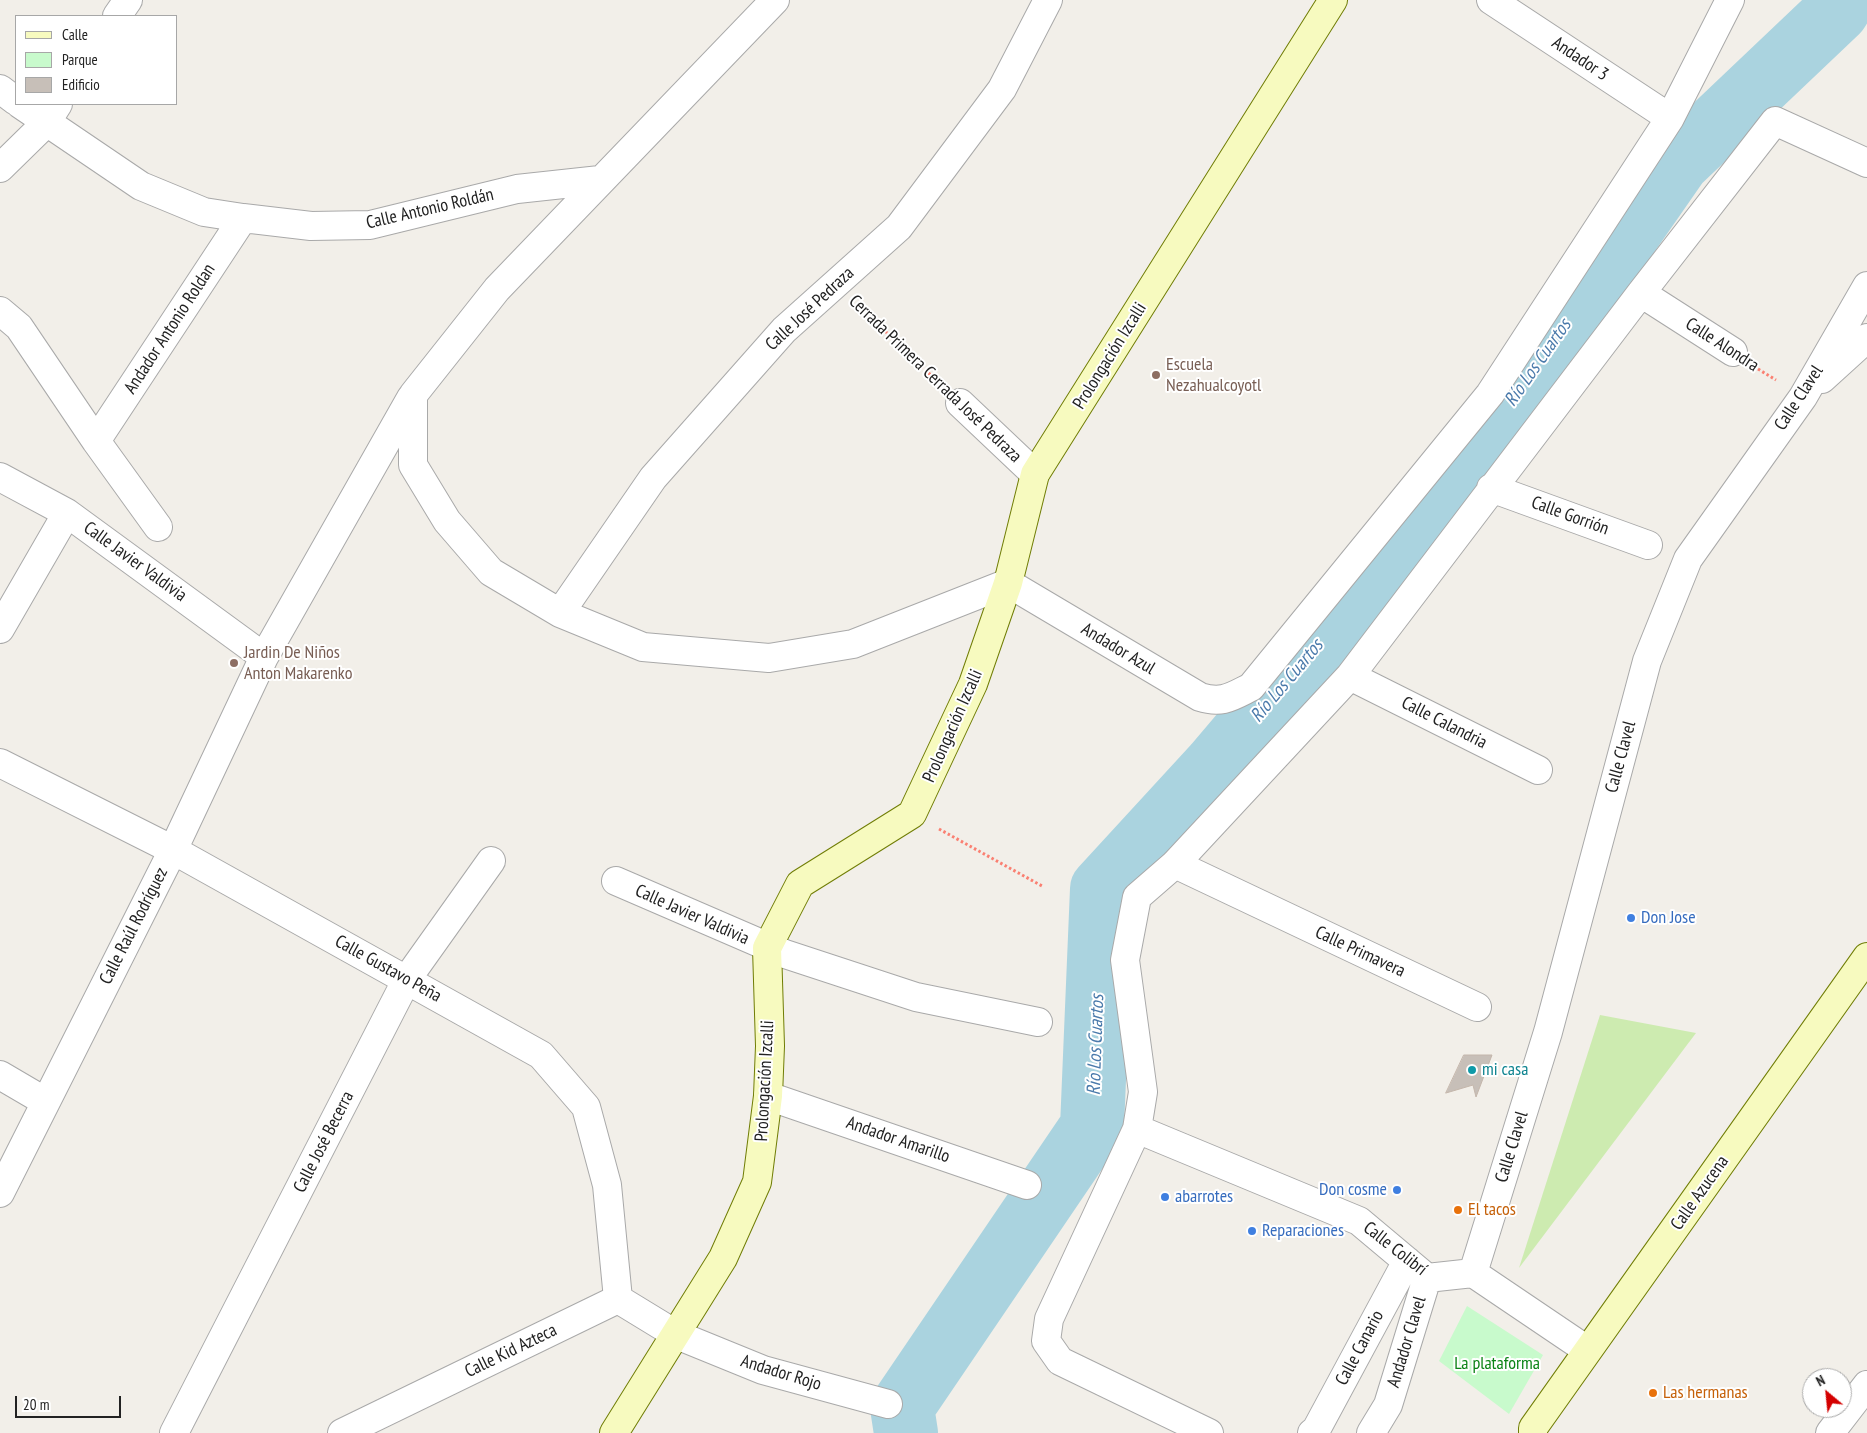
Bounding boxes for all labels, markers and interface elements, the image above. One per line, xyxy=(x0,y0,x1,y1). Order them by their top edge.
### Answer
legend xyxy=(15,15,178,105)
text: Calle xyxy=(62,25,88,44)
street label: Andador 3 xyxy=(1548,32,1612,86)
text: Parque xyxy=(62,50,98,69)
text: Edificio xyxy=(62,75,100,94)
street label: Calle Antonio Roldán xyxy=(364,184,496,234)
street label: Andador Antonio Roldan xyxy=(120,260,220,398)
street label: Calle José Pedraza xyxy=(761,263,859,355)
street label: Cerrada Primera Cerrada José Pedraza xyxy=(844,291,1026,467)
street label: Prolongación Izcalli xyxy=(1069,299,1151,413)
street label: Calle Alondra xyxy=(1681,313,1763,377)
water label: Río Los Cuartos xyxy=(1500,315,1576,411)
place label: Escuela Nezahualcoyotl xyxy=(1166,354,1261,396)
street label: Calle Clavel xyxy=(1770,361,1828,435)
marker: Escuela Nezahualcoyotl xyxy=(1150,369,1162,381)
street label: Calle Gorrión xyxy=(1528,492,1612,540)
street label: Calle Javier Valdivia xyxy=(79,517,191,607)
street label: Andador Azul xyxy=(1077,619,1159,679)
water label: Río Los Cuartos xyxy=(1246,635,1328,727)
place label: Jardin De Niños Anton Makarenko xyxy=(244,642,352,684)
marker: Jardin De Niños Anton Makarenko xyxy=(228,657,240,669)
street label: Prolongación Izcalli xyxy=(918,666,988,786)
street label: Calle Calandria xyxy=(1398,692,1490,754)
street label: Calle Clavel xyxy=(1601,719,1641,795)
street label: Calle Raúl Rodríguez xyxy=(95,864,173,988)
street label: Calle Javier Valdivia xyxy=(632,880,752,950)
place label: Don Jose xyxy=(1641,907,1696,929)
marker: Don Jose xyxy=(1625,912,1637,924)
street label: Calle Primavera xyxy=(1312,922,1408,982)
street label: Calle Gustavo Peña xyxy=(331,931,445,1007)
water label: Río Los Cuartos xyxy=(1083,994,1109,1096)
street label: Prolongación Izcalli xyxy=(751,1020,779,1142)
place label: mi casa xyxy=(1482,1059,1528,1081)
marker: mi casa xyxy=(1466,1064,1478,1076)
street label: Calle José Becerra xyxy=(289,1088,359,1196)
street label: Calle Clavel xyxy=(1491,1109,1533,1185)
street label: Andador Amarillo xyxy=(843,1112,953,1168)
street label: Calle Azucena xyxy=(1666,1152,1734,1234)
place label: Don cosme xyxy=(1319,1179,1387,1201)
marker: Don cosme xyxy=(1391,1184,1403,1196)
place label: abarrotes xyxy=(1175,1186,1233,1208)
marker: abarrotes xyxy=(1159,1191,1171,1203)
place label: El tacos xyxy=(1468,1199,1516,1221)
marker: El tacos xyxy=(1452,1204,1464,1216)
street label: Calle Colibrí xyxy=(1359,1217,1431,1281)
place label: Reparaciones xyxy=(1262,1220,1344,1242)
marker: Reparaciones xyxy=(1246,1225,1258,1237)
street label: Andador Clavel xyxy=(1383,1294,1431,1390)
street label: Calle Canario xyxy=(1331,1307,1389,1389)
street label: Calle Kid Azteca xyxy=(461,1319,561,1383)
street label: Andador Rojo xyxy=(738,1351,824,1395)
park label: La plataforma xyxy=(1454,1353,1540,1375)
north arrow xyxy=(1802,1368,1852,1418)
text: N xyxy=(1813,1371,1828,1390)
place label: Las hermanas xyxy=(1663,1382,1748,1404)
scale bar xyxy=(18,1386,124,1418)
marker: Las hermanas xyxy=(1647,1387,1659,1399)
text: 20 m xyxy=(23,1395,49,1414)

